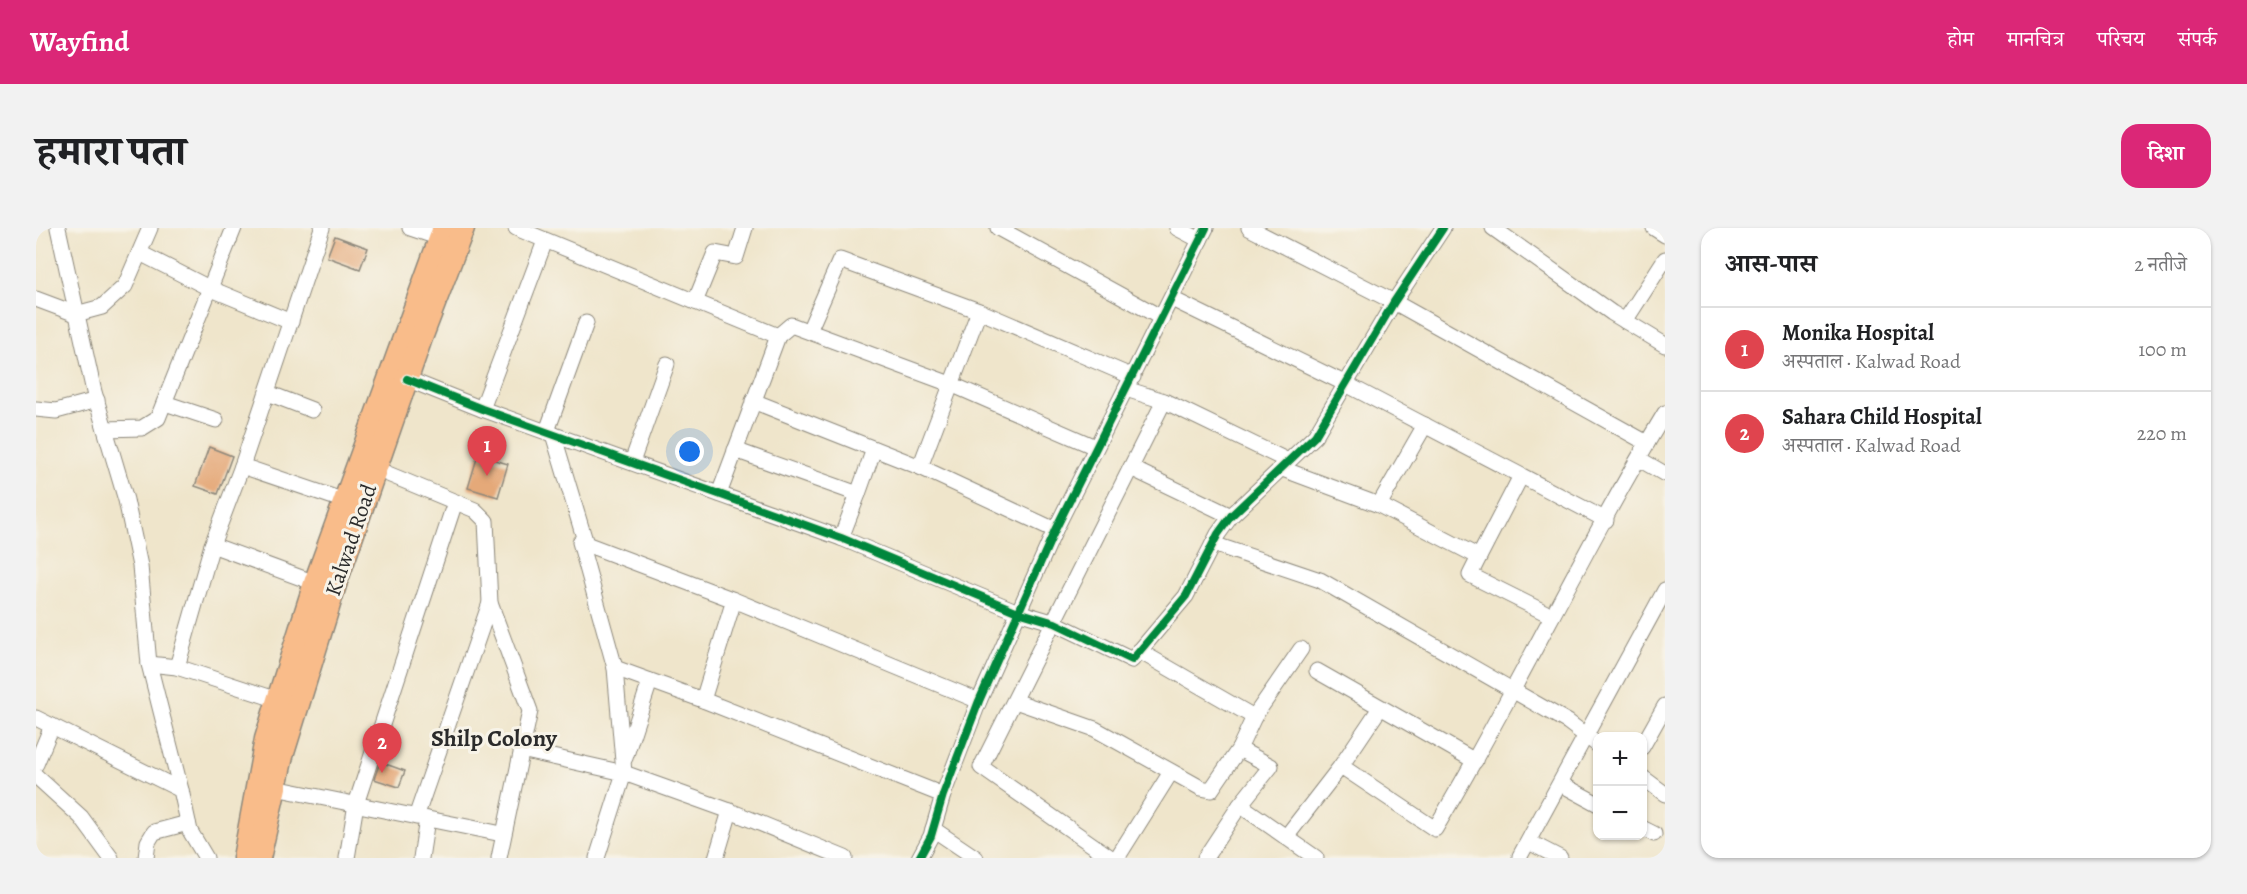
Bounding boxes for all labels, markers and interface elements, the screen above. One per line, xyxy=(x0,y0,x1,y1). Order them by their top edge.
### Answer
text: Wayfind xyxy=(30,23,129,61)
text: होम xyxy=(1947,25,1974,53)
text: मानचित्र xyxy=(2007,25,2064,53)
text: परिचय xyxy=(2097,25,2145,53)
text: संपर्क xyxy=(2178,25,2217,53)
text: हमारा पता xyxy=(36,122,186,179)
button: दिशा xyxy=(2121,124,2211,188)
text: आस-पास xyxy=(1725,246,1817,281)
text: 2 नतीजे xyxy=(2134,251,2187,278)
text: Monika Hospital xyxy=(1782,318,1934,348)
text: 1 xyxy=(1741,336,1748,363)
text: 100 m xyxy=(2138,336,2187,363)
text: अस्पताल · Kalwad Road xyxy=(1782,348,1961,375)
text: Sahara Child Hospital xyxy=(1782,402,1982,432)
text: 2 xyxy=(1740,420,1749,447)
text: 220 m xyxy=(2137,420,2187,447)
pin: 1 xyxy=(468,426,506,476)
text: अस्पताल · Kalwad Road xyxy=(1782,432,1961,459)
your location xyxy=(675,437,704,466)
street label: Kalwad Road xyxy=(318,480,384,600)
district label: Shilp Colony xyxy=(431,722,558,754)
pin: 2 xyxy=(362,724,402,773)
map controls xyxy=(1593,732,1647,840)
button: + xyxy=(1593,732,1647,786)
button: − xyxy=(1593,786,1647,840)

